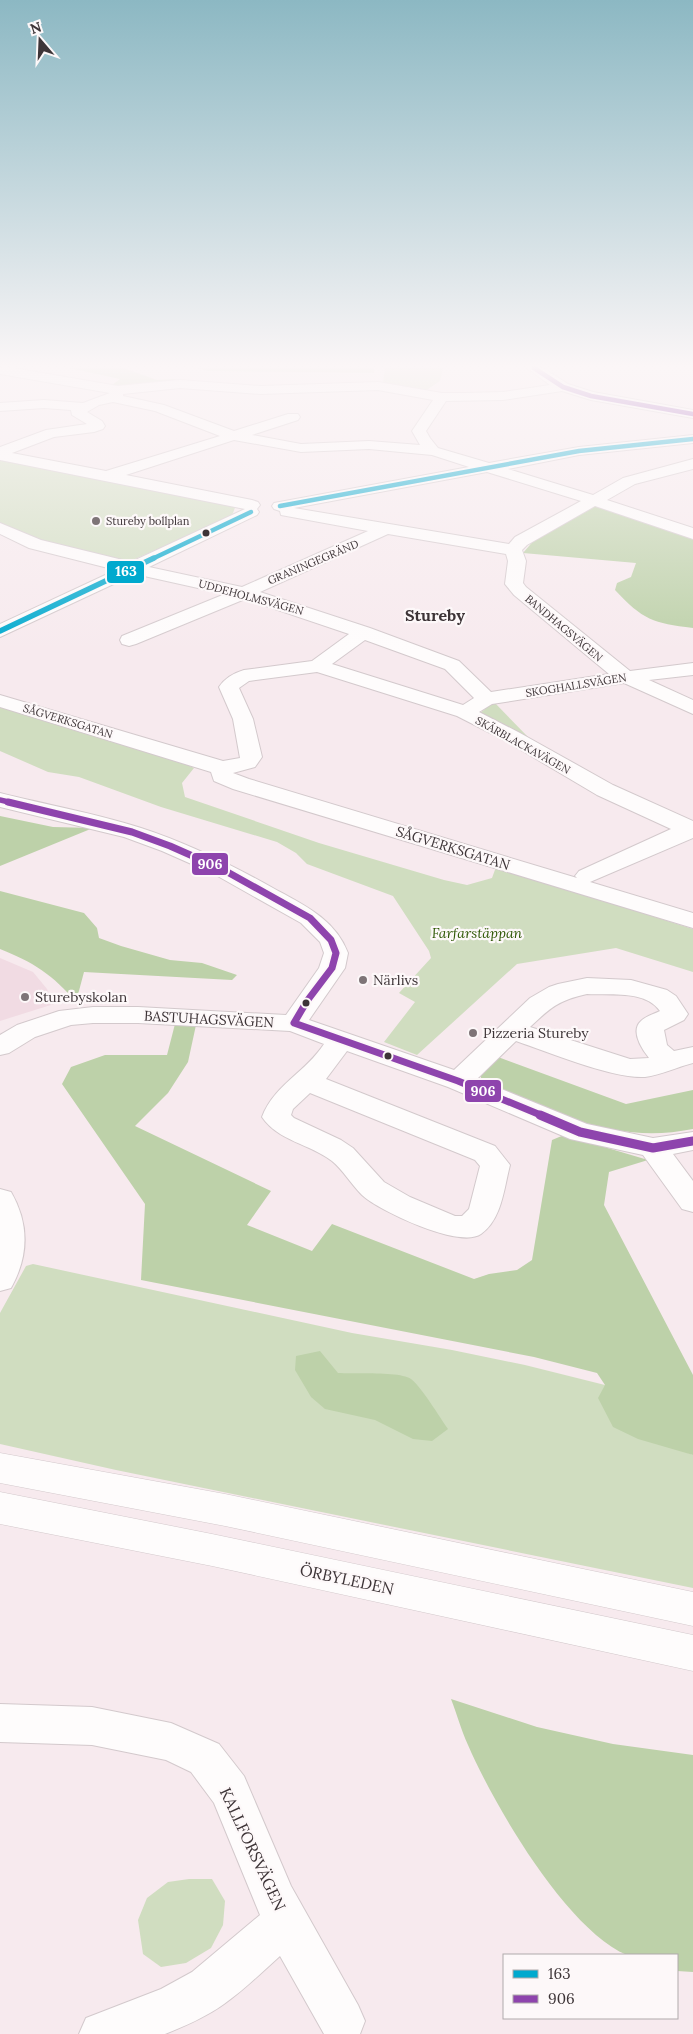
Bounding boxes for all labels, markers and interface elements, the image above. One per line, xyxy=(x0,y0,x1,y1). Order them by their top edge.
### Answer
north arrow xyxy=(15,15,65,65)
text: N xyxy=(28,17,44,38)
place label: Stureby bollplan xyxy=(106,514,190,528)
marker: Stureby bollplan xyxy=(90,515,102,527)
unlabelled marker xyxy=(201,528,211,538)
street label: GRANINGEGRÄND xyxy=(265,536,361,588)
line badge: 163 xyxy=(106,560,145,584)
text: 163 xyxy=(115,562,137,580)
street label: UDDEHOLMSVÄGEN xyxy=(197,576,305,618)
street label: BANDHAGSVÄGEN xyxy=(522,591,606,665)
district label: Stureby xyxy=(405,605,465,625)
street label: SKOGHALLSVÄGEN xyxy=(524,670,628,700)
street label: SÅGVERKSGATAN xyxy=(21,701,115,741)
street label: SKÄRBLACKAVÄGEN xyxy=(473,713,573,777)
street label: SÅGVERKSGATAN xyxy=(394,822,513,874)
line badge: 906 xyxy=(191,852,229,876)
text: 906 xyxy=(197,855,223,873)
park label: Farfarstäppan xyxy=(432,924,523,942)
place label: Närlivs xyxy=(373,971,418,989)
marker: Närlivs xyxy=(357,974,369,986)
place label: Sturebyskolan xyxy=(35,988,128,1006)
marker: Sturebyskolan xyxy=(19,991,31,1003)
unlabelled marker xyxy=(301,998,311,1008)
street label: BASTUHAGSVÄGEN xyxy=(144,1007,275,1031)
place label: Pizzeria Stureby xyxy=(483,1024,589,1042)
marker: Pizzeria Stureby xyxy=(467,1027,479,1039)
unlabelled marker xyxy=(383,1051,393,1061)
line badge: 906 xyxy=(464,1079,502,1103)
text: 906 xyxy=(470,1082,496,1100)
street label: ÖRBYLEDEN xyxy=(298,1559,396,1599)
street label: KALLFORSVÄGEN xyxy=(216,1784,290,1914)
legend xyxy=(503,1954,678,2019)
text: 163 xyxy=(548,1964,571,1983)
text: 906 xyxy=(548,1989,575,2008)

